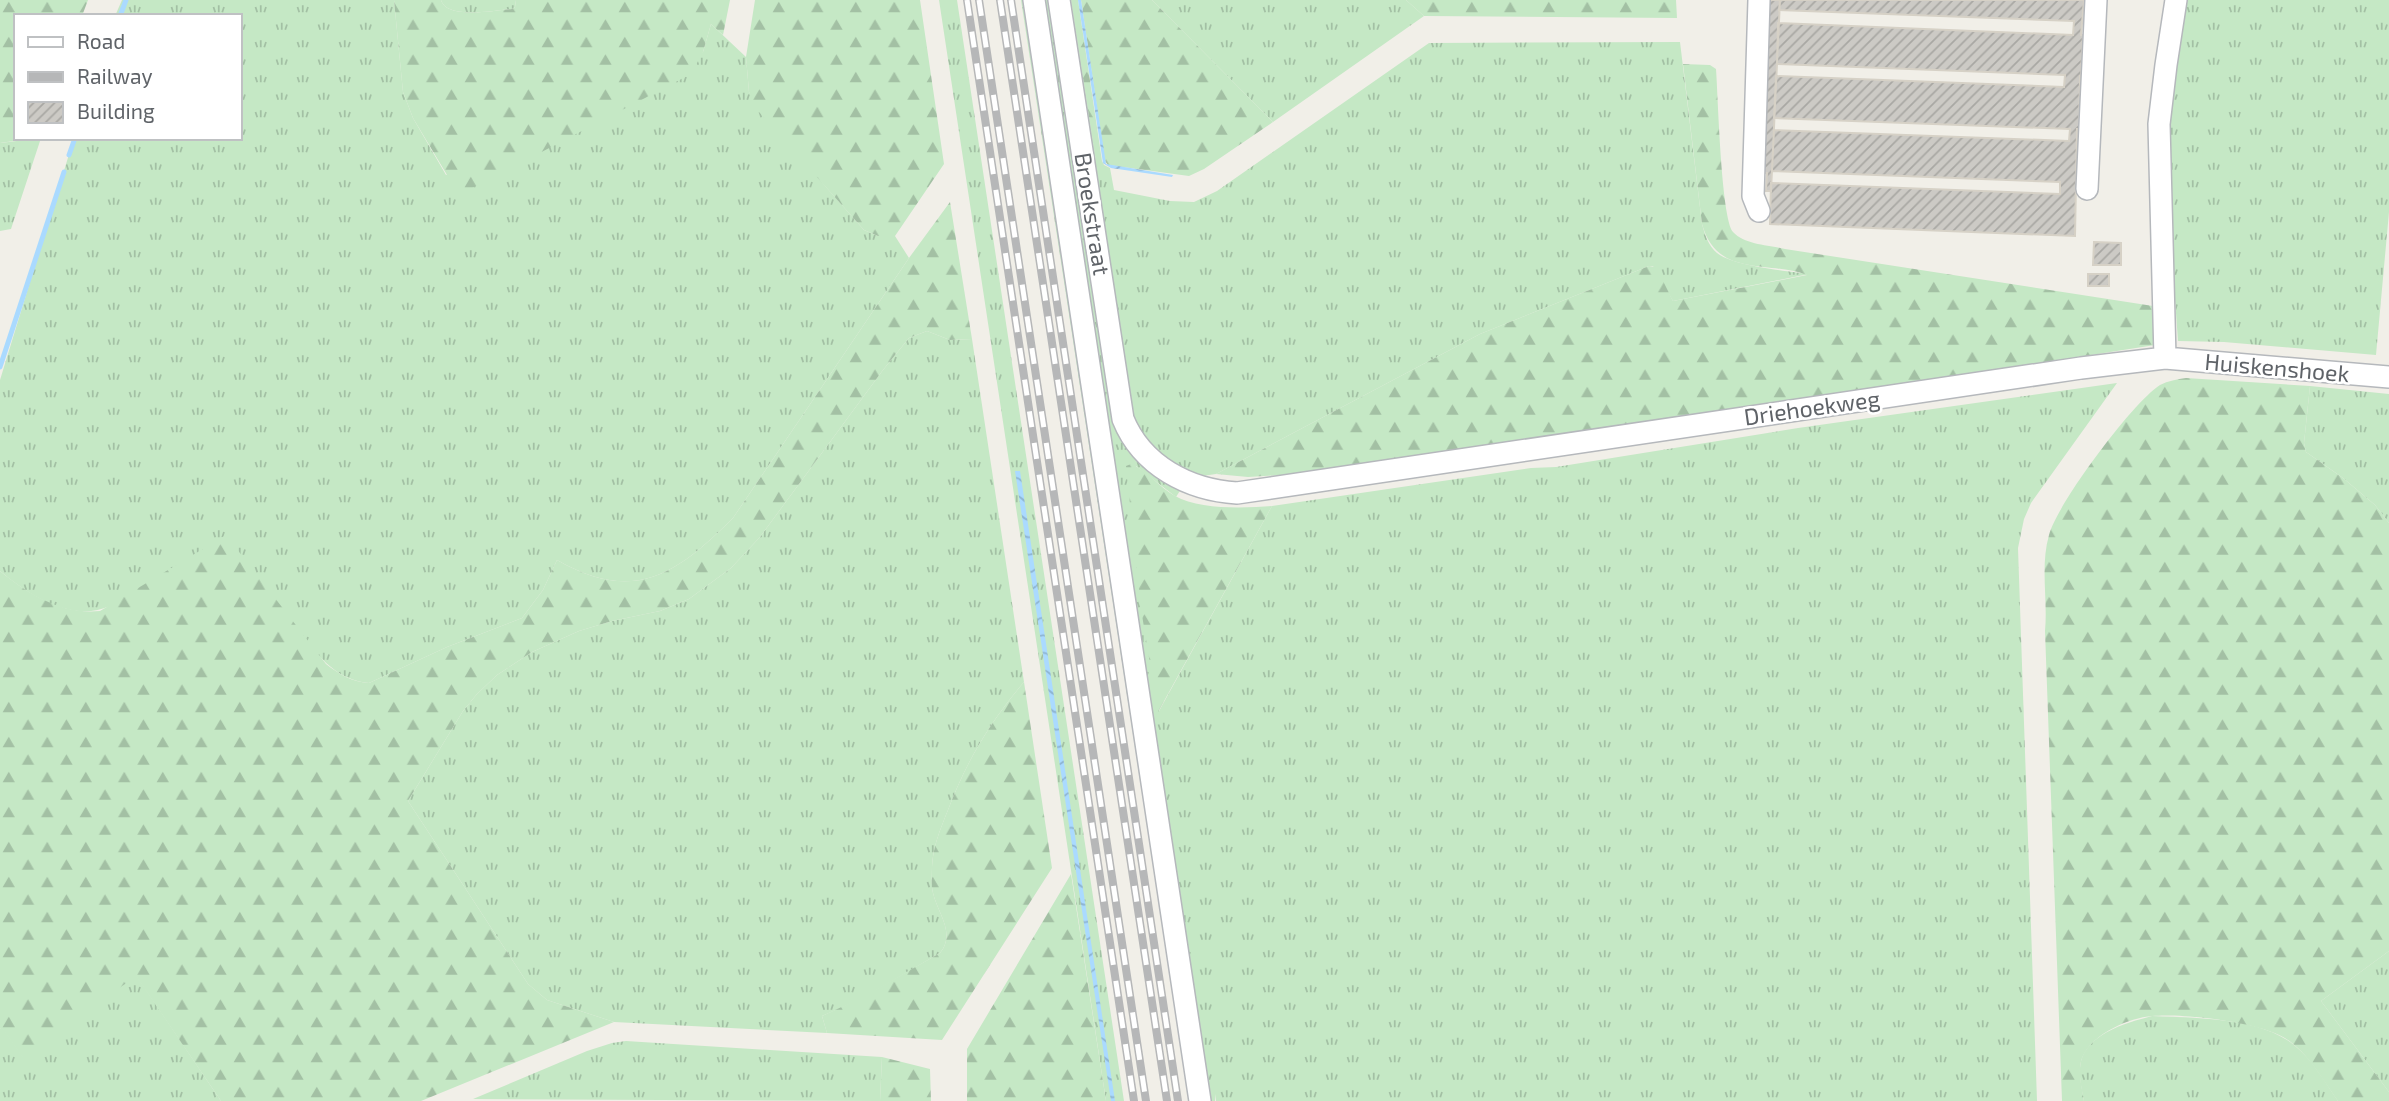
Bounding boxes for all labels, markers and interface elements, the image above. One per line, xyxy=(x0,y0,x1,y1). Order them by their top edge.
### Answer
legend xyxy=(14,14,242,140)
text: Road xyxy=(77,28,125,53)
text: Railway xyxy=(77,63,153,88)
text: Building xyxy=(77,98,155,123)
street label: Broekstraat xyxy=(1069,150,1117,277)
street label: Huiskenshoek xyxy=(2204,347,2351,387)
street label: Driehoekweg xyxy=(1742,384,1882,430)

